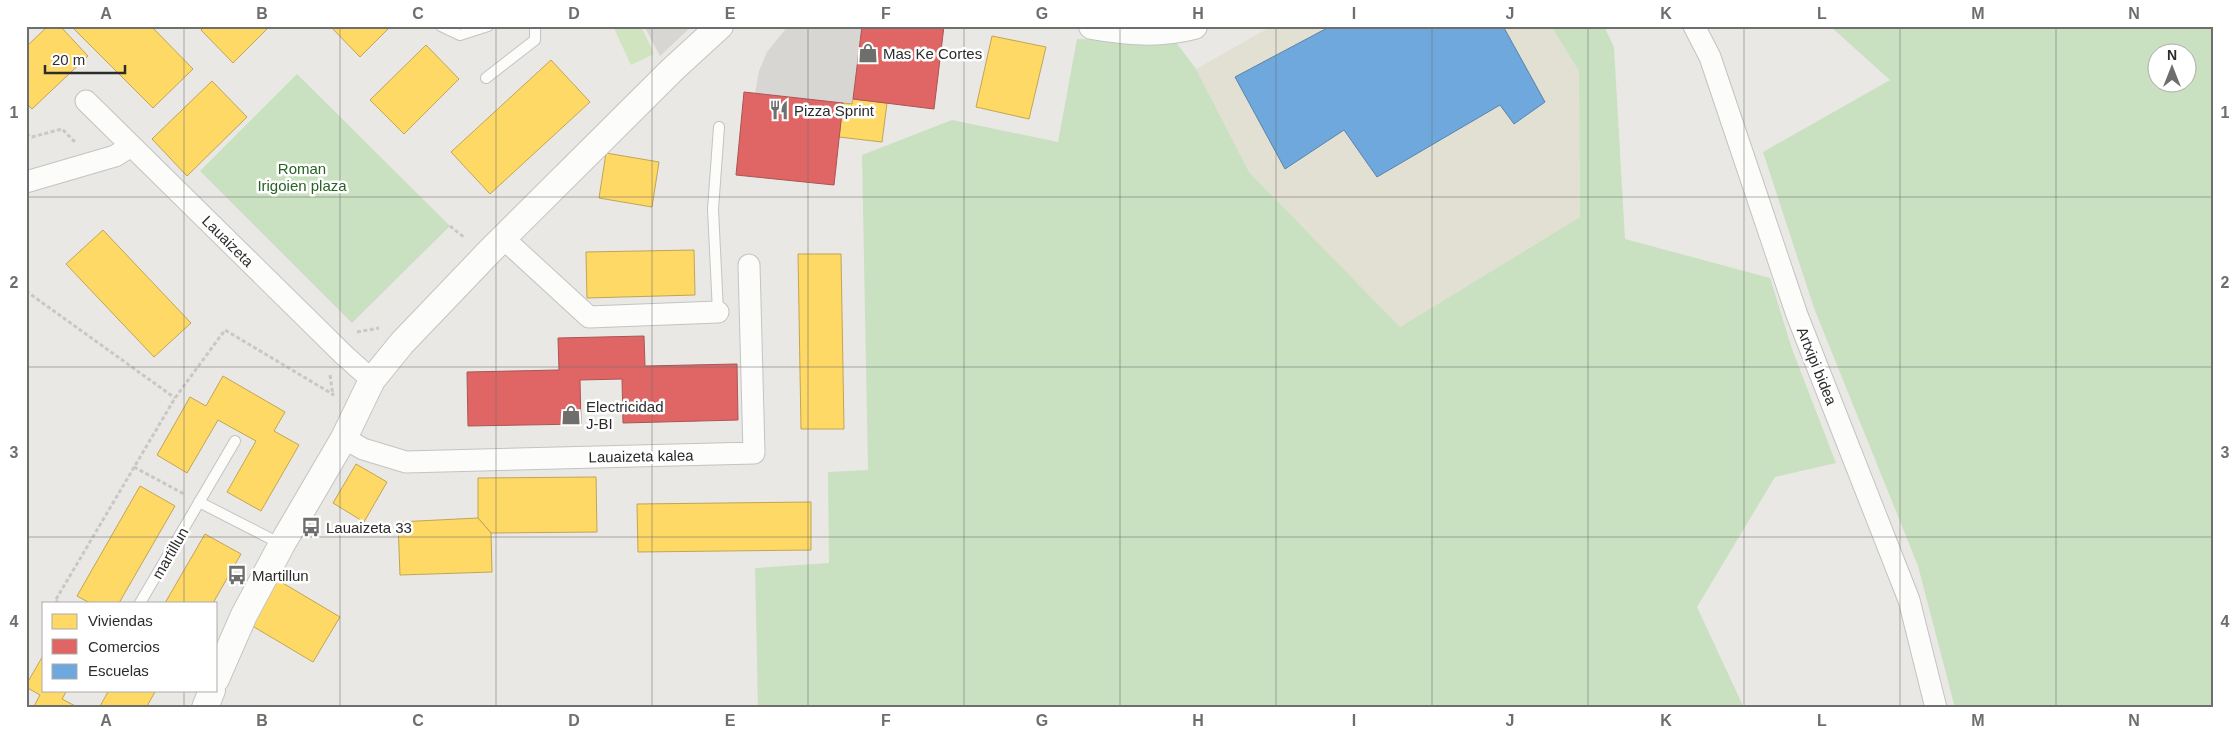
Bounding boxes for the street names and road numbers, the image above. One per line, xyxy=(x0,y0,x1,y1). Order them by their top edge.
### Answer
street label: Lauaizeta xyxy=(199,212,257,270)
street label: Artxipi bidea xyxy=(1794,325,1841,408)
street label: Lauaizeta kalea xyxy=(588,447,694,465)
street label: martillun xyxy=(148,524,192,582)

